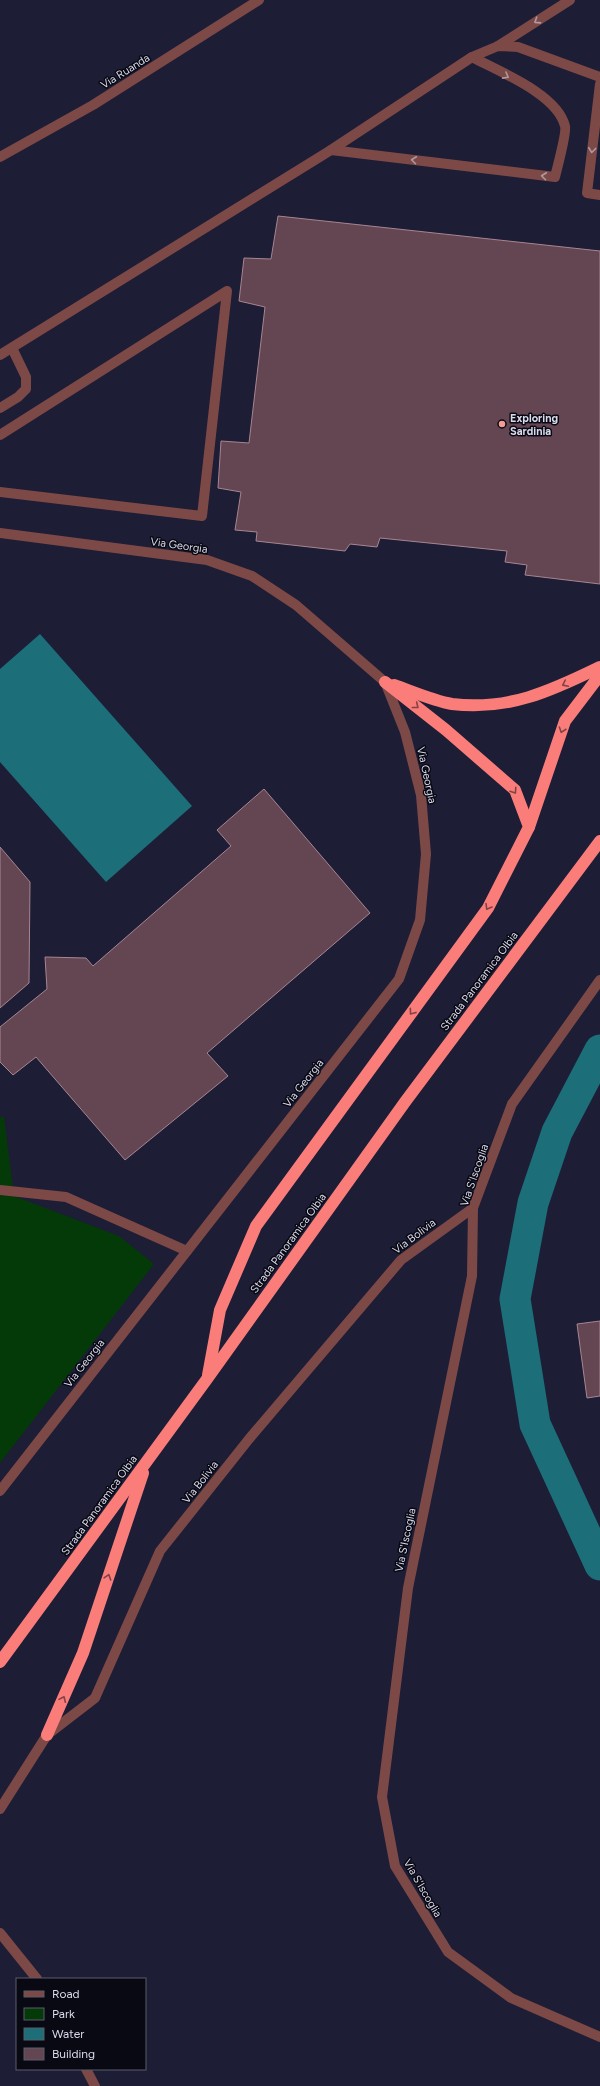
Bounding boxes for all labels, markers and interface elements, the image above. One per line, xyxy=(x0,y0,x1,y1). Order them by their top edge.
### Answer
one-way arrow xyxy=(534,16,541,24)
street label: Via Ruanda xyxy=(98,51,152,92)
one-way arrow xyxy=(502,71,509,79)
one-way arrow xyxy=(588,147,597,153)
one-way arrow xyxy=(411,156,418,165)
one-way arrow xyxy=(540,172,547,181)
place label: Exploring Sardinia xyxy=(510,412,558,438)
marker: Exploring Sardinia xyxy=(497,419,507,429)
street label: Via Georgia xyxy=(150,535,208,556)
one-way arrow xyxy=(562,679,569,687)
one-way arrow xyxy=(411,702,418,709)
one-way arrow xyxy=(559,727,567,734)
street label: Via Georgia xyxy=(414,746,439,805)
one-way arrow xyxy=(509,787,517,794)
one-way arrow xyxy=(485,903,492,910)
street label: Strada Panoramica Olbia xyxy=(438,929,521,1033)
one-way arrow xyxy=(409,1008,416,1015)
street label: Via Georgia xyxy=(281,1057,326,1110)
street label: Via S'Iscoglia xyxy=(458,1142,491,1208)
street label: Strada Panoramica Olbia xyxy=(248,1191,329,1296)
street label: Via Bolivia xyxy=(390,1216,438,1257)
street label: Via Georgia xyxy=(62,1337,107,1390)
street label: Strada Panoramica Olbia xyxy=(59,1453,140,1558)
street label: Via Bolivia xyxy=(180,1458,221,1506)
street label: Via S'Iscoglia xyxy=(392,1507,419,1573)
one-way arrow xyxy=(103,1574,112,1581)
one-way arrow xyxy=(58,1695,66,1702)
street label: Via S'Iscoglia xyxy=(401,1857,444,1920)
legend xyxy=(16,1978,146,2070)
text: Road xyxy=(52,1987,80,2001)
text: Park xyxy=(52,2007,75,2021)
text: Water xyxy=(52,2027,84,2041)
text: Building xyxy=(52,2047,95,2061)

